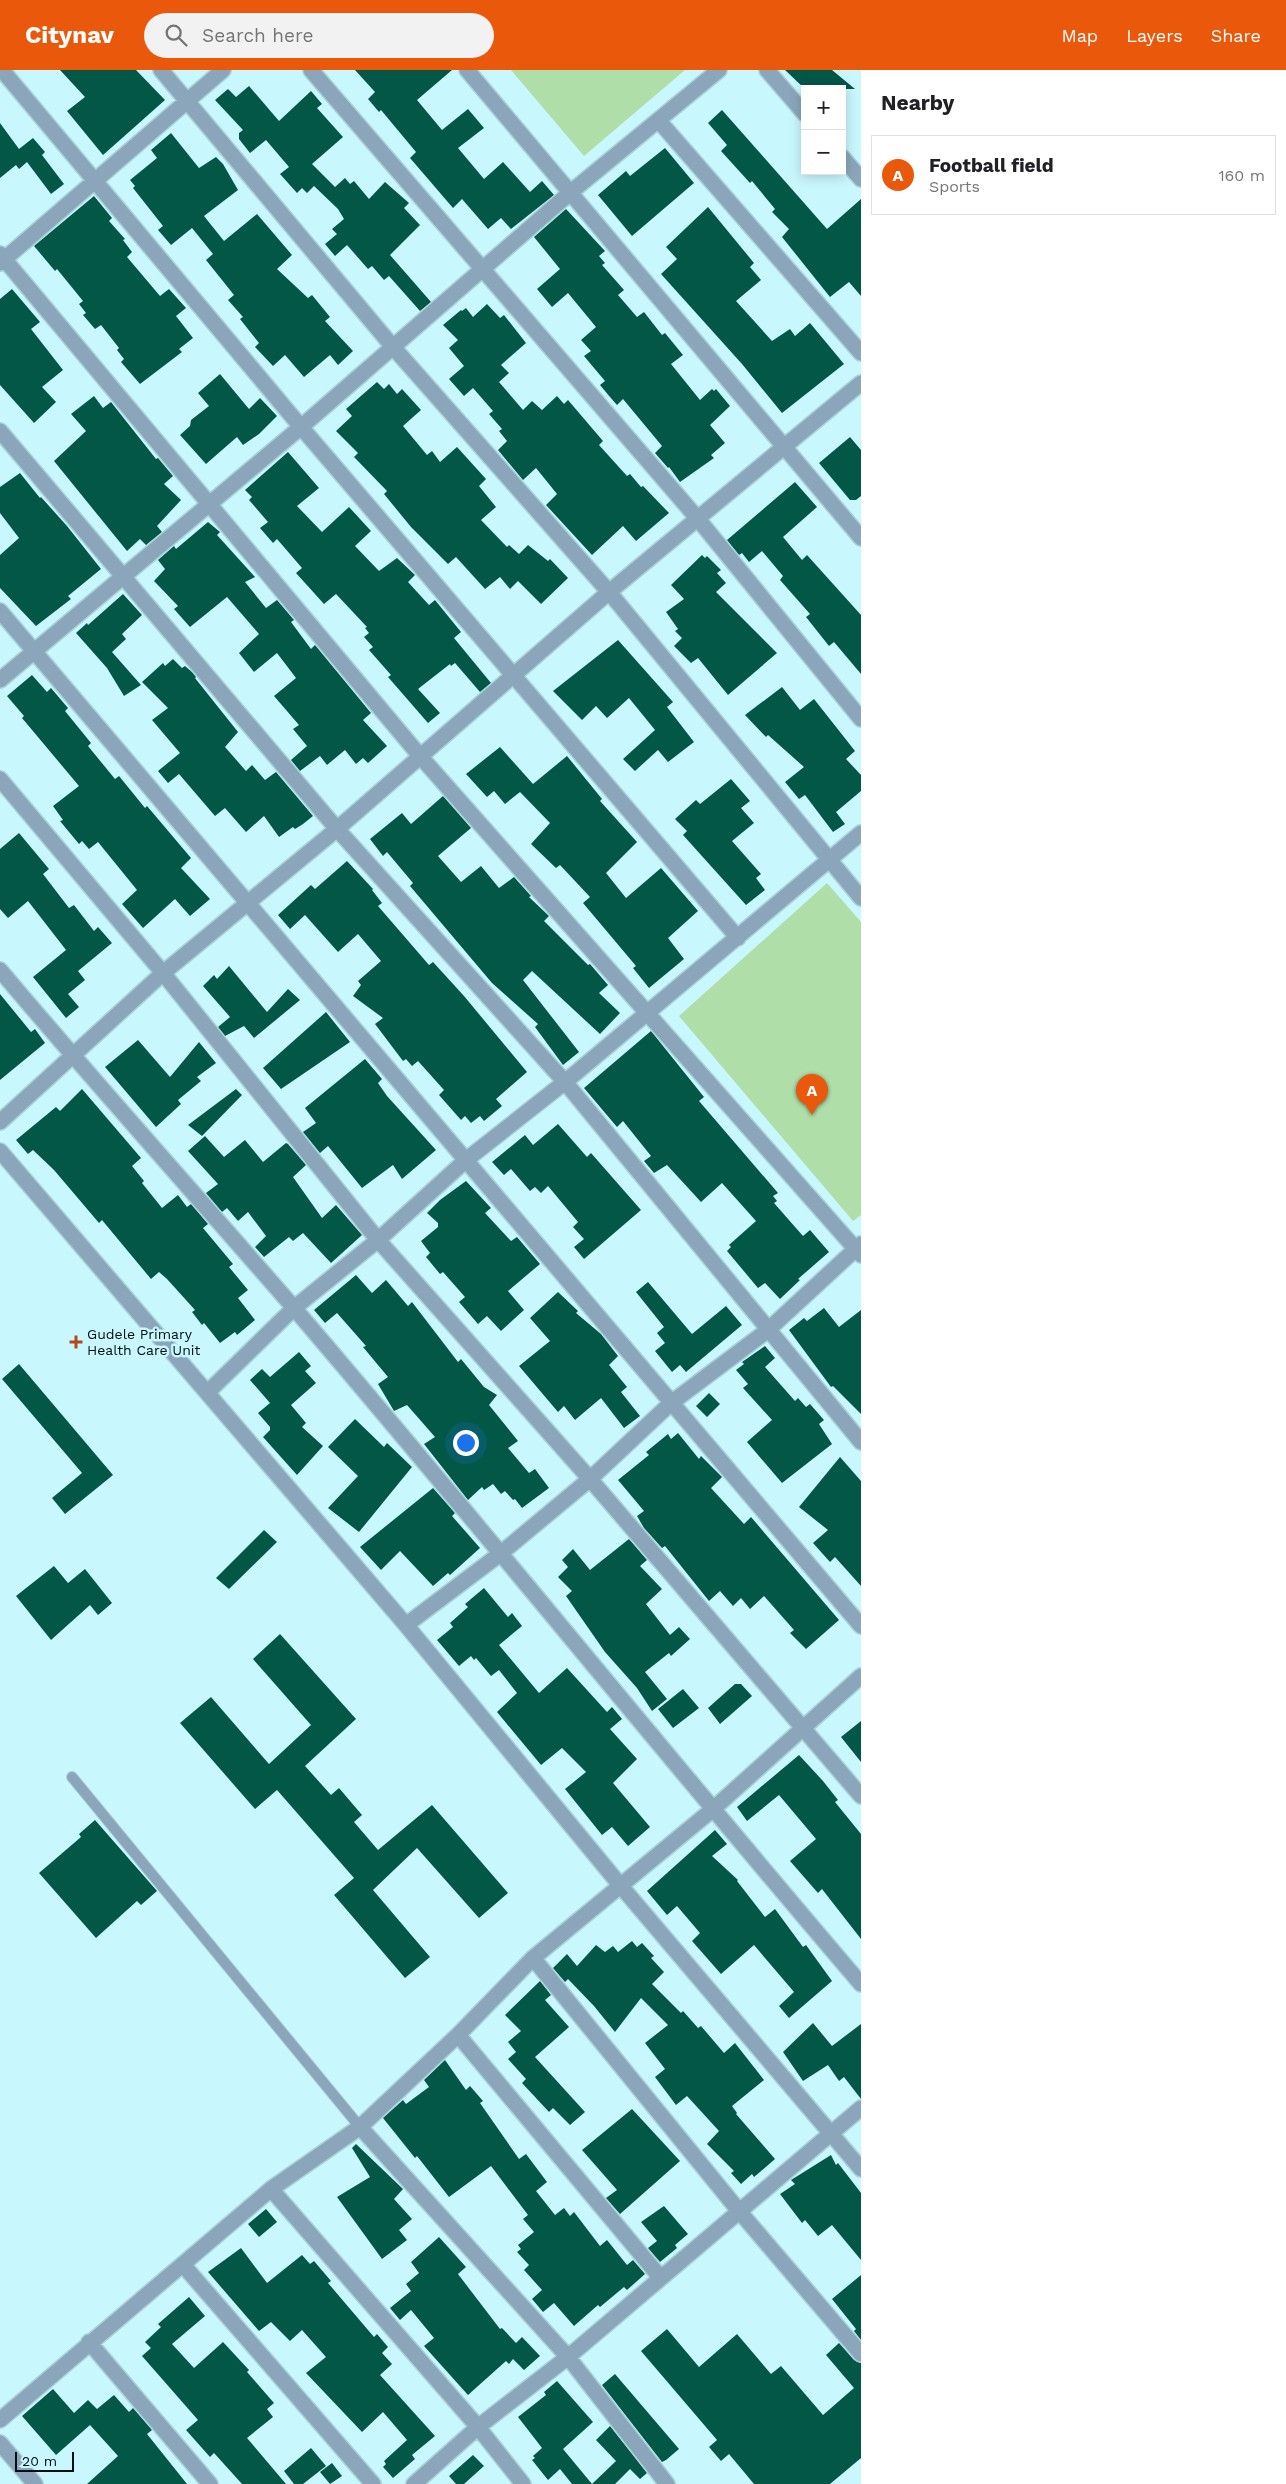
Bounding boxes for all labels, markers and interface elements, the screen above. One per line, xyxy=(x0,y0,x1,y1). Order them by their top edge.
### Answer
search box xyxy=(144,13,494,58)
text: Citynav xyxy=(25,21,114,49)
icon: search xyxy=(162,21,190,49)
text: Search here xyxy=(202,24,313,47)
text: Map xyxy=(1061,25,1098,46)
text: Layers xyxy=(1126,25,1183,46)
text: Share xyxy=(1211,25,1261,46)
map controls xyxy=(801,85,846,175)
button: + xyxy=(801,85,846,130)
text: Nearby xyxy=(881,90,954,115)
button: − xyxy=(801,130,846,175)
text: Football field xyxy=(929,154,1054,177)
text: A xyxy=(893,166,903,185)
text: 160 m xyxy=(1218,166,1265,185)
text: Sports xyxy=(929,177,980,196)
pin: A xyxy=(796,1074,828,1115)
place label: Gudele Primary Health Care Unit xyxy=(87,1326,201,1358)
marker: Gudele Primary Health Care Unit xyxy=(69,1335,83,1349)
your location xyxy=(453,1430,479,1456)
scale bar xyxy=(15,2449,74,2472)
text: 20 m xyxy=(22,2453,57,2469)

